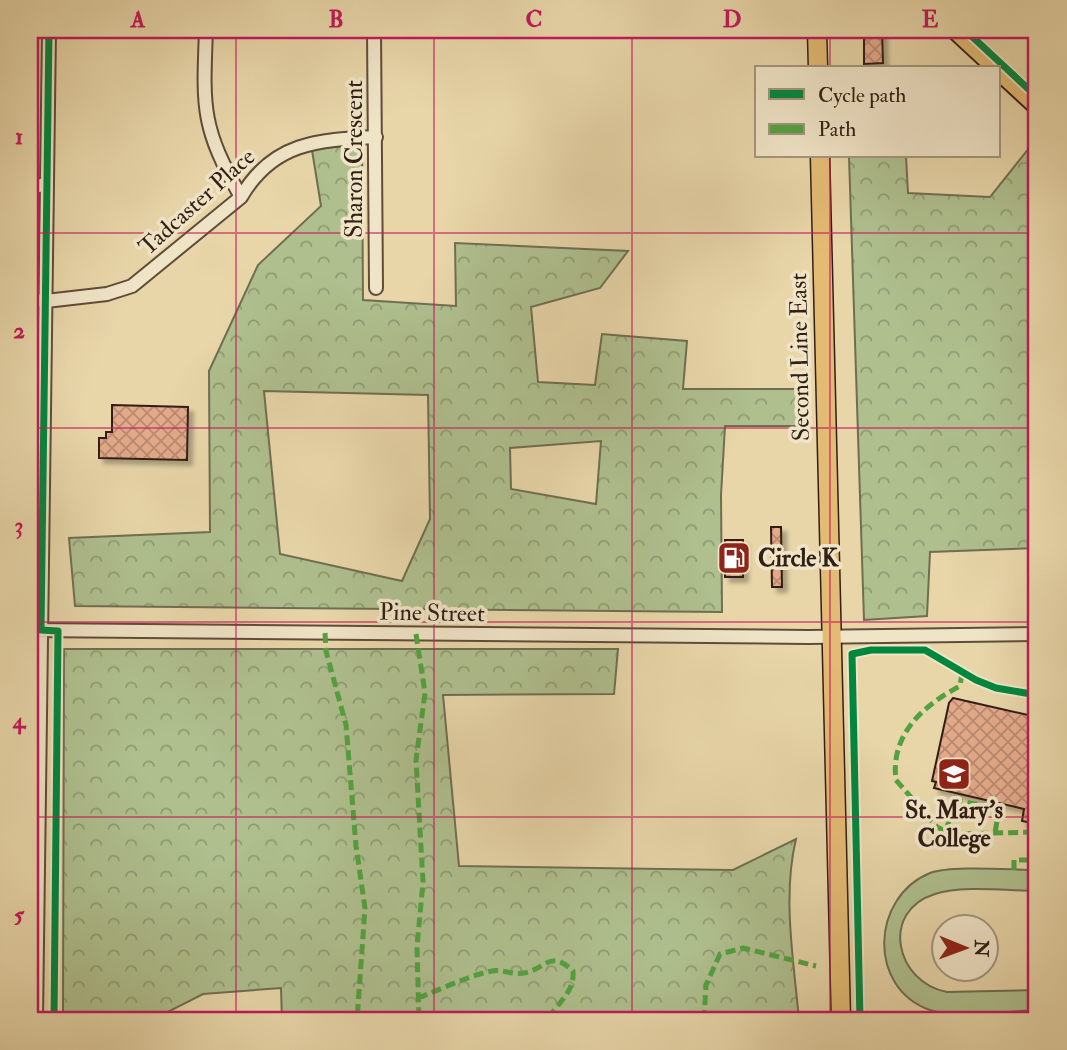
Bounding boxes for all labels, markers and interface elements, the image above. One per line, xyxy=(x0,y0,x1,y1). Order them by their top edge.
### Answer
text: A xyxy=(130,5,146,34)
text: B xyxy=(328,5,344,34)
text: C xyxy=(526,5,542,34)
text: D xyxy=(723,5,741,34)
text: E xyxy=(922,5,939,34)
legend xyxy=(755,66,1000,158)
street label: Sharon Crescent xyxy=(339,80,370,238)
text: Cycle path xyxy=(818,82,906,109)
text: Path xyxy=(818,116,856,143)
text: 1 xyxy=(15,122,23,151)
street label: Tadcaster Place xyxy=(132,142,262,262)
street label: Second Line East xyxy=(783,272,817,441)
text: 2 xyxy=(13,316,25,345)
text: 3 xyxy=(15,511,23,540)
fuel station icon: Circle K xyxy=(715,539,753,577)
place label: Circle K xyxy=(758,543,839,574)
street label: Pine Street xyxy=(379,597,485,629)
text: 4 xyxy=(12,706,27,735)
school or university icon: St. Mary's College xyxy=(935,755,973,793)
place label: St. Mary's College xyxy=(905,795,1003,854)
text: 5 xyxy=(14,900,25,929)
north arrow xyxy=(930,914,1000,984)
text: N xyxy=(969,939,993,958)

